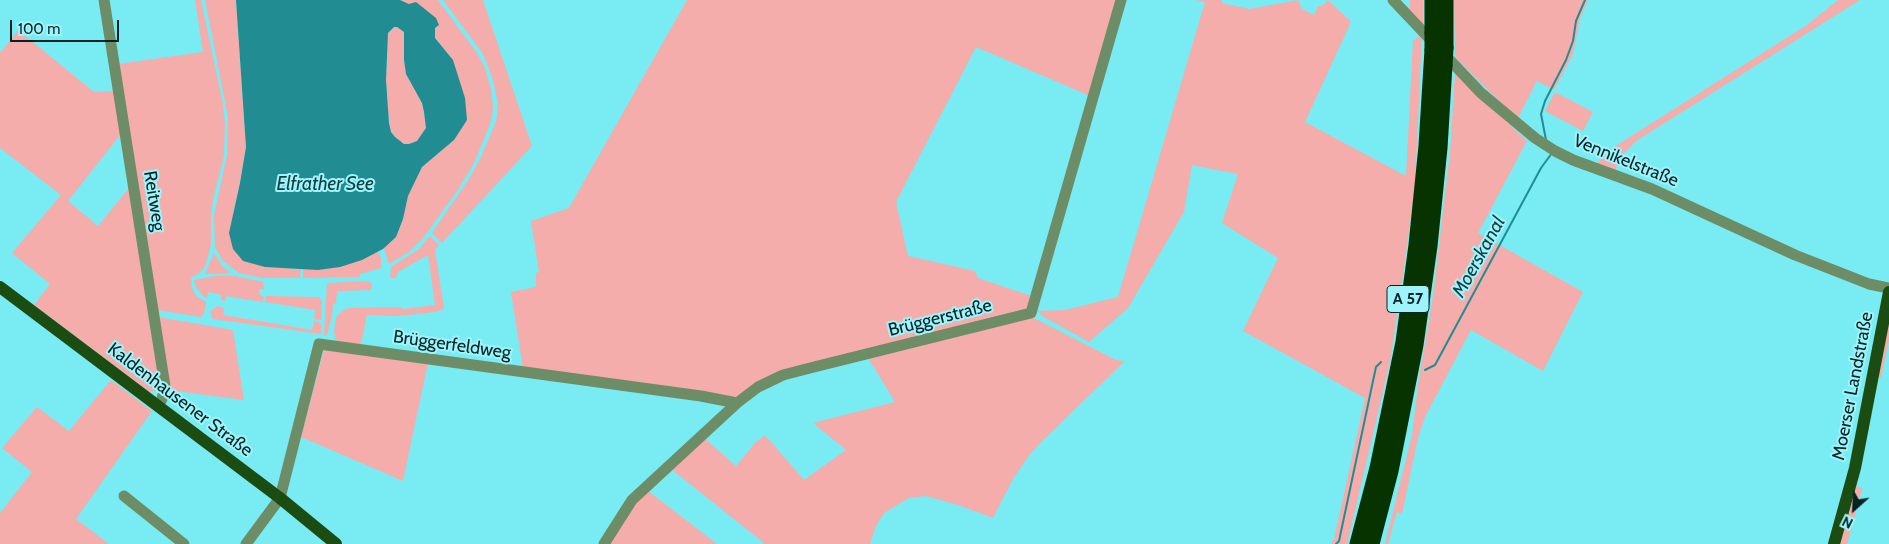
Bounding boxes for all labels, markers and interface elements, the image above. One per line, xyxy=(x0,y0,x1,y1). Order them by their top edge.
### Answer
scale bar xyxy=(12,10,121,42)
text: 100 m xyxy=(18,20,60,38)
street label: Vennikelstraße xyxy=(1570,130,1682,192)
street label: Reitweg xyxy=(139,169,169,233)
water label: Elfrather See xyxy=(276,173,374,195)
water label: Moerskanal xyxy=(1448,213,1510,301)
road number: A 57 xyxy=(1387,286,1429,312)
street label: Brüggerstraße xyxy=(886,295,994,341)
street label: Moerser Landstraße xyxy=(1828,310,1878,462)
street label: Brüggerfeldweg xyxy=(392,326,512,364)
street label: Kaldenhausener Straße xyxy=(103,338,257,462)
north arrow xyxy=(1829,484,1879,534)
text: N xyxy=(1839,512,1856,533)

